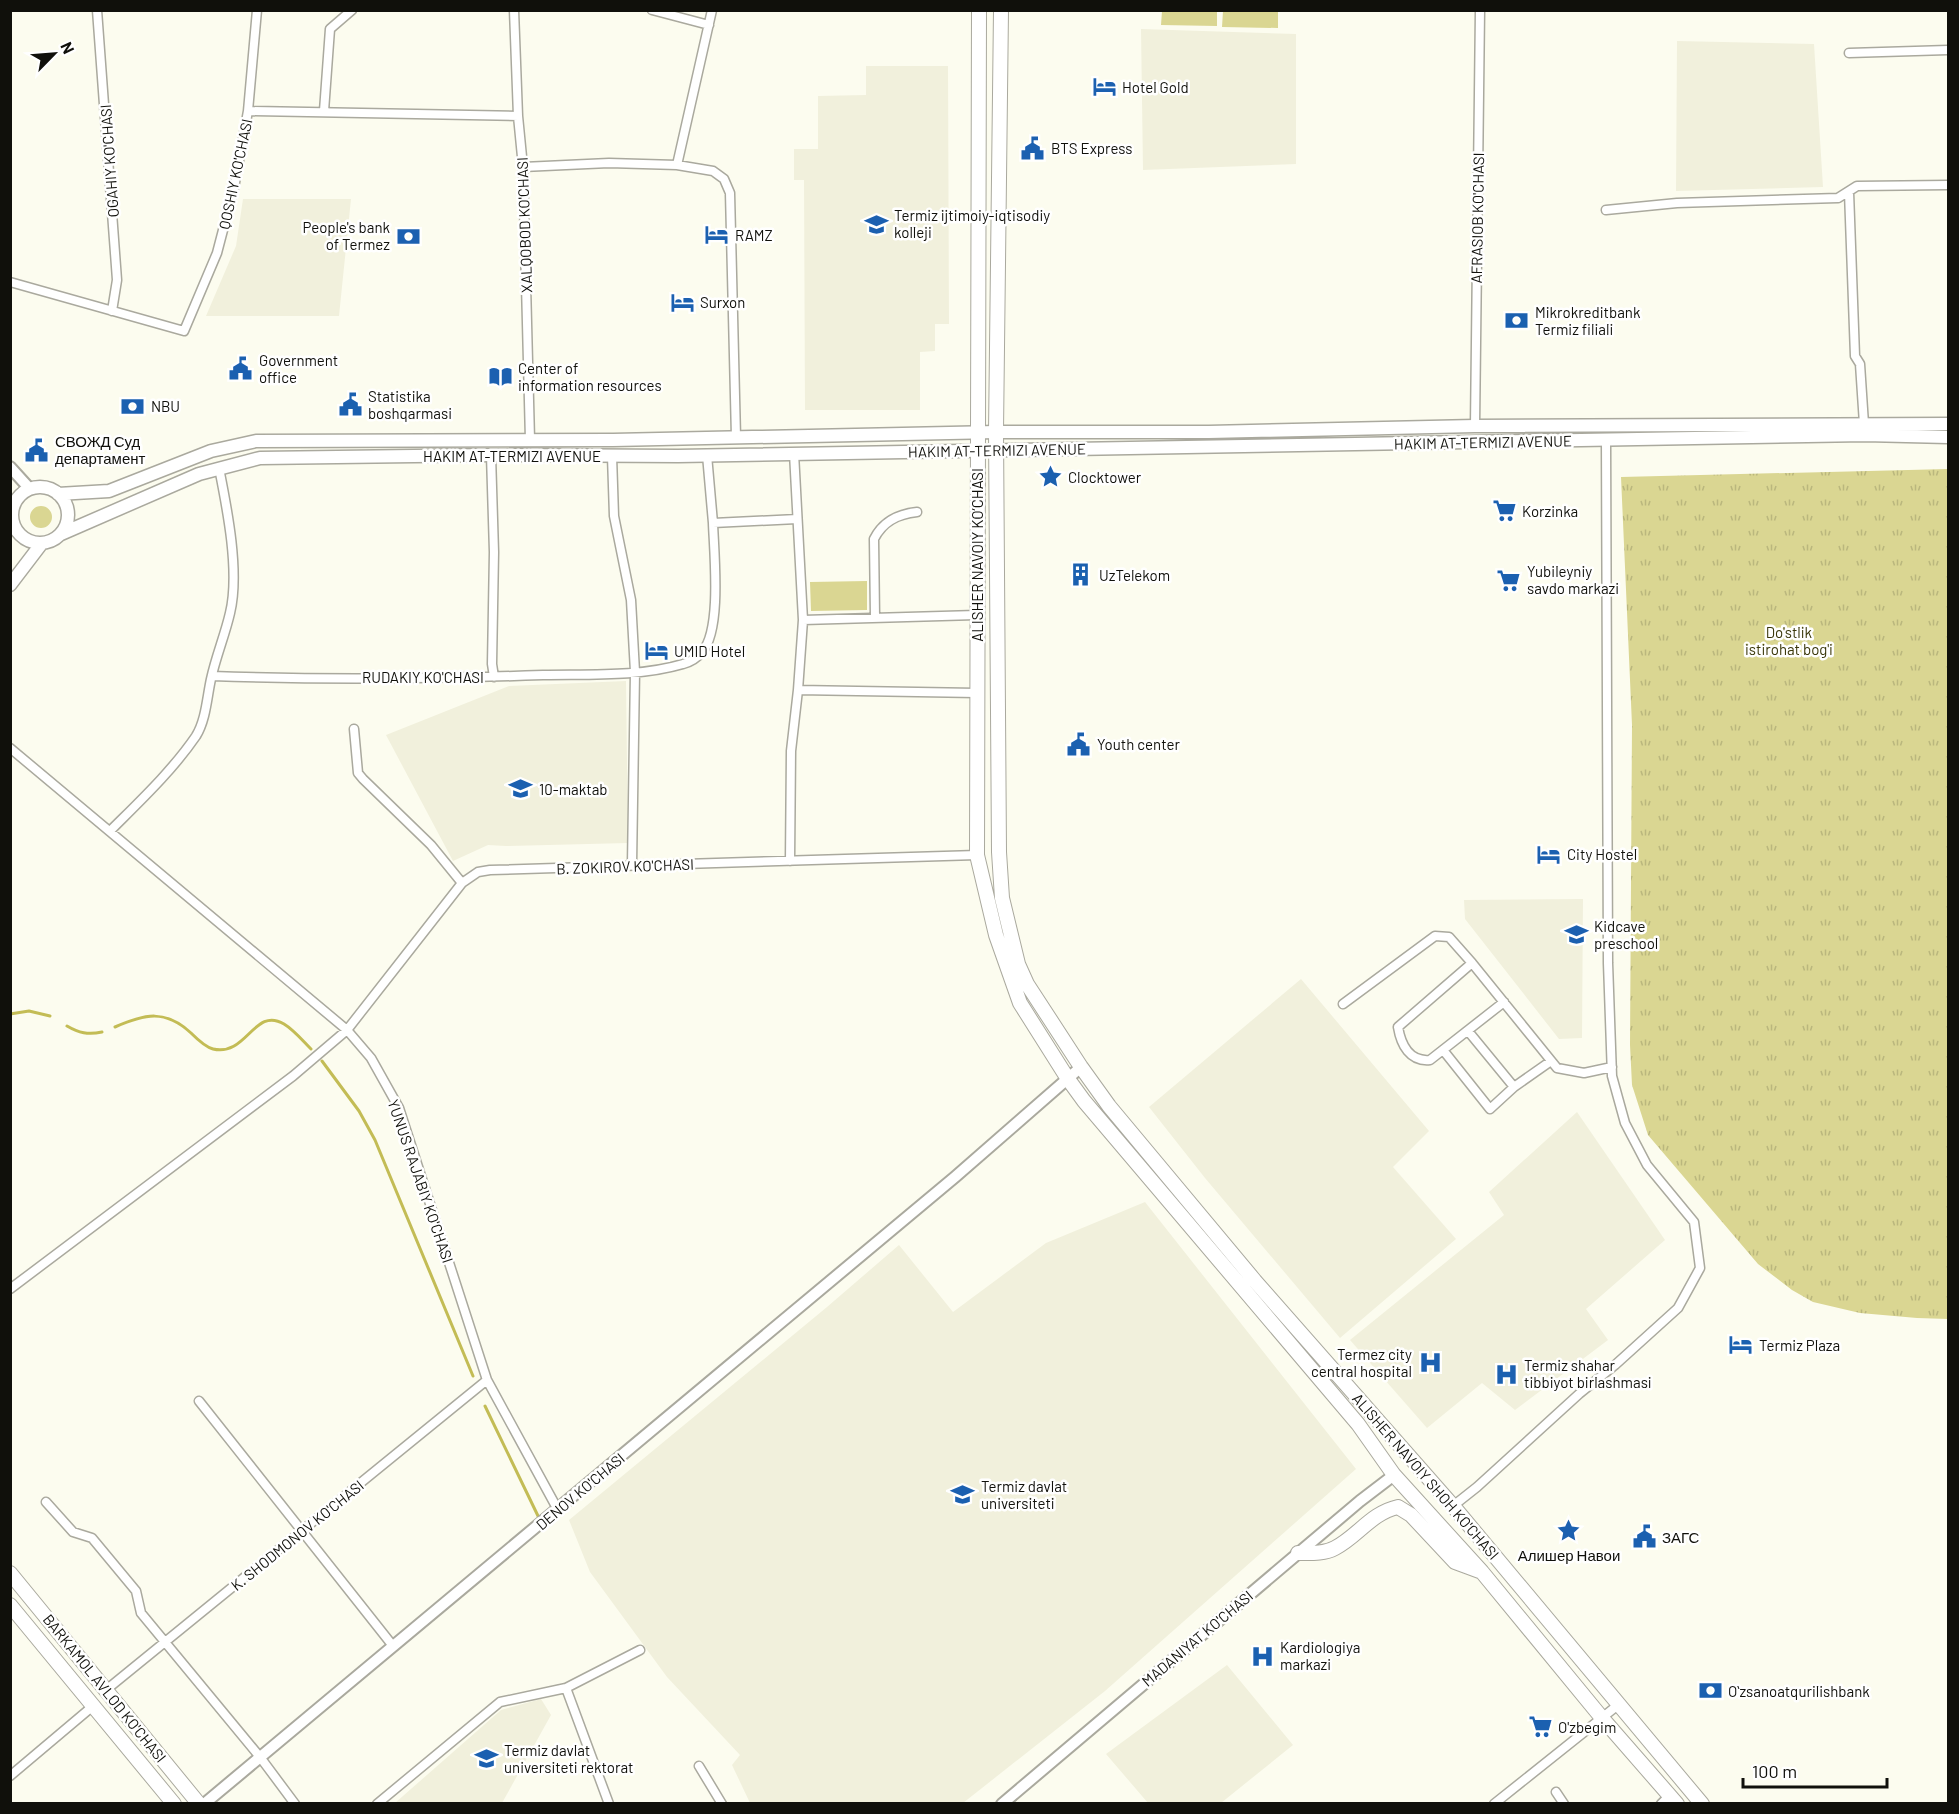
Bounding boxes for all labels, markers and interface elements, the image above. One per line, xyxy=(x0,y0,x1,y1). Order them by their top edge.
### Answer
north arrow xyxy=(24,24,84,84)
text: N xyxy=(57,39,79,56)
hotel icon: Hotel Gold xyxy=(1091,74,1117,100)
place label: Hotel Gold xyxy=(1122,78,1189,96)
street label: OGAHIY KO'CHASI xyxy=(96,104,122,218)
street label: QOSHIY KO'CHASI xyxy=(215,117,255,231)
public building icon: BTS Express xyxy=(1020,135,1046,161)
place label: BTS Express xyxy=(1051,139,1133,157)
street label: AFRASIOB KO'CHASI xyxy=(1467,152,1487,284)
street label: XALQOBOD KO'CHASI xyxy=(513,157,535,293)
place label: Termiz ijtimoiy-iqtisodiy kolleji xyxy=(894,206,1050,241)
school or university icon: Termiz ijtimoiy-iqtisodiy kolleji xyxy=(863,211,889,237)
place label: People's bank of Termez xyxy=(303,218,390,253)
hotel icon: RAMZ xyxy=(704,222,730,248)
bank icon: People's bank of Termez xyxy=(395,223,421,249)
place label: RAMZ xyxy=(735,226,773,244)
hotel icon: Surxon xyxy=(669,289,695,315)
place label: Surxon xyxy=(700,293,745,311)
place label: Mikrokreditbank Termiz filiali xyxy=(1535,303,1641,338)
bank icon: Mikrokreditbank Termiz filiali xyxy=(1504,308,1530,334)
place label: Government office xyxy=(259,351,338,386)
public building icon: Government office xyxy=(228,356,254,382)
place label: Center of information resources xyxy=(518,359,662,394)
library icon: Center of information resources xyxy=(487,364,513,390)
place label: Statistika boshqarmasi xyxy=(368,387,452,422)
public building icon: Statistika boshqarmasi xyxy=(337,392,363,418)
bank icon: NBU xyxy=(120,393,146,419)
place label: NBU xyxy=(151,397,180,415)
street label: HAKIM AT-TERMIZI AVENUE xyxy=(1394,431,1572,453)
place label: СВОЖД Суд департамент xyxy=(55,432,146,467)
public building icon: СВОЖД Суд департамент xyxy=(24,437,50,463)
street label: HAKIM AT-TERMIZI AVENUE xyxy=(908,439,1086,461)
street label: HAKIM AT-TERMIZI AVENUE xyxy=(423,447,601,465)
place icon: Clocktower xyxy=(1037,464,1063,490)
street label: ALISHER NAVOIY KO’CHASI xyxy=(968,468,986,642)
place label: Clocktower xyxy=(1068,468,1142,486)
supermarket icon: Korzinka xyxy=(1491,498,1517,524)
place label: Korzinka xyxy=(1522,502,1578,520)
building icon: UzTelekom xyxy=(1068,562,1094,588)
place label: Yubileyniy savdo markazi xyxy=(1527,562,1619,597)
place label: UzTelekom xyxy=(1099,566,1170,584)
supermarket icon: Yubileyniy savdo markazi xyxy=(1496,567,1522,593)
park label: Do'stlik istirohat bog'i xyxy=(1745,623,1833,658)
hotel icon: UMID Hotel xyxy=(643,638,669,664)
place label: UMID Hotel xyxy=(674,642,745,660)
street label: RUDAKIY KO'CHASI xyxy=(362,668,484,686)
public building icon: Youth center xyxy=(1066,731,1092,757)
place label: Youth center xyxy=(1097,735,1180,753)
school or university icon: 10-maktab xyxy=(508,776,534,802)
place label: 10-maktab xyxy=(539,780,608,798)
hotel icon: City Hostel xyxy=(1536,841,1562,867)
place label: City Hostel xyxy=(1567,845,1637,863)
street label: B. ZOKIROV KO'CHASI xyxy=(556,855,694,877)
place label: Kidcave preschool xyxy=(1594,917,1658,952)
school or university icon: Kidcave preschool xyxy=(1563,922,1589,948)
street label: YUNUS RAJABIY KO'CHASI xyxy=(385,1097,457,1265)
hotel icon: Termiz Plaza xyxy=(1728,1332,1754,1358)
place label: Termiz Plaza xyxy=(1759,1336,1840,1354)
place label: Termez city central hospital xyxy=(1311,1345,1412,1380)
hospital icon: Termez city central hospital xyxy=(1417,1350,1443,1376)
place label: Termiz shahar tibbiyot birlashmasi xyxy=(1524,1356,1652,1391)
hospital icon: Termiz shahar tibbiyot birlashmasi xyxy=(1493,1361,1519,1387)
street label: ALISHER NAVOIY SHOH KO'CHASI xyxy=(1349,1389,1503,1563)
street label: DENOV KO'CHASI xyxy=(532,1449,628,1533)
street label: K. SHODMONOV KO'CHASI xyxy=(227,1476,367,1594)
place label: Termiz davlat universiteti xyxy=(981,1477,1067,1512)
school or university icon: Termiz davlat universiteti xyxy=(950,1482,976,1508)
place icon: Алишер Навои xyxy=(1556,1518,1582,1544)
public building icon: ЗАГС xyxy=(1631,1524,1657,1550)
place label: ЗАГС xyxy=(1662,1528,1700,1546)
place label: Алишер Навои xyxy=(1518,1546,1620,1564)
street label: MADANIYAT KO'CHASI xyxy=(1138,1586,1256,1690)
street label: BARKAMOL AVLOD KO'CHASI xyxy=(40,1610,170,1766)
place label: Kardiologiya markazi xyxy=(1280,1638,1360,1673)
hospital icon: Kardiologiya markazi xyxy=(1249,1643,1275,1669)
bank icon: Oʻzsanoatqurilishbank xyxy=(1697,1678,1723,1704)
place label: Oʻzsanoatqurilishbank xyxy=(1728,1682,1870,1700)
supermarket icon: O'zbegim xyxy=(1527,1714,1553,1740)
place label: O'zbegim xyxy=(1558,1718,1616,1736)
place label: Termiz davlat universiteti rektorat xyxy=(504,1741,633,1776)
school or university icon: Termiz davlat universiteti rektorat xyxy=(473,1746,499,1772)
scale bar xyxy=(1743,1751,1887,1789)
text: 100 m xyxy=(1752,1760,1797,1782)

